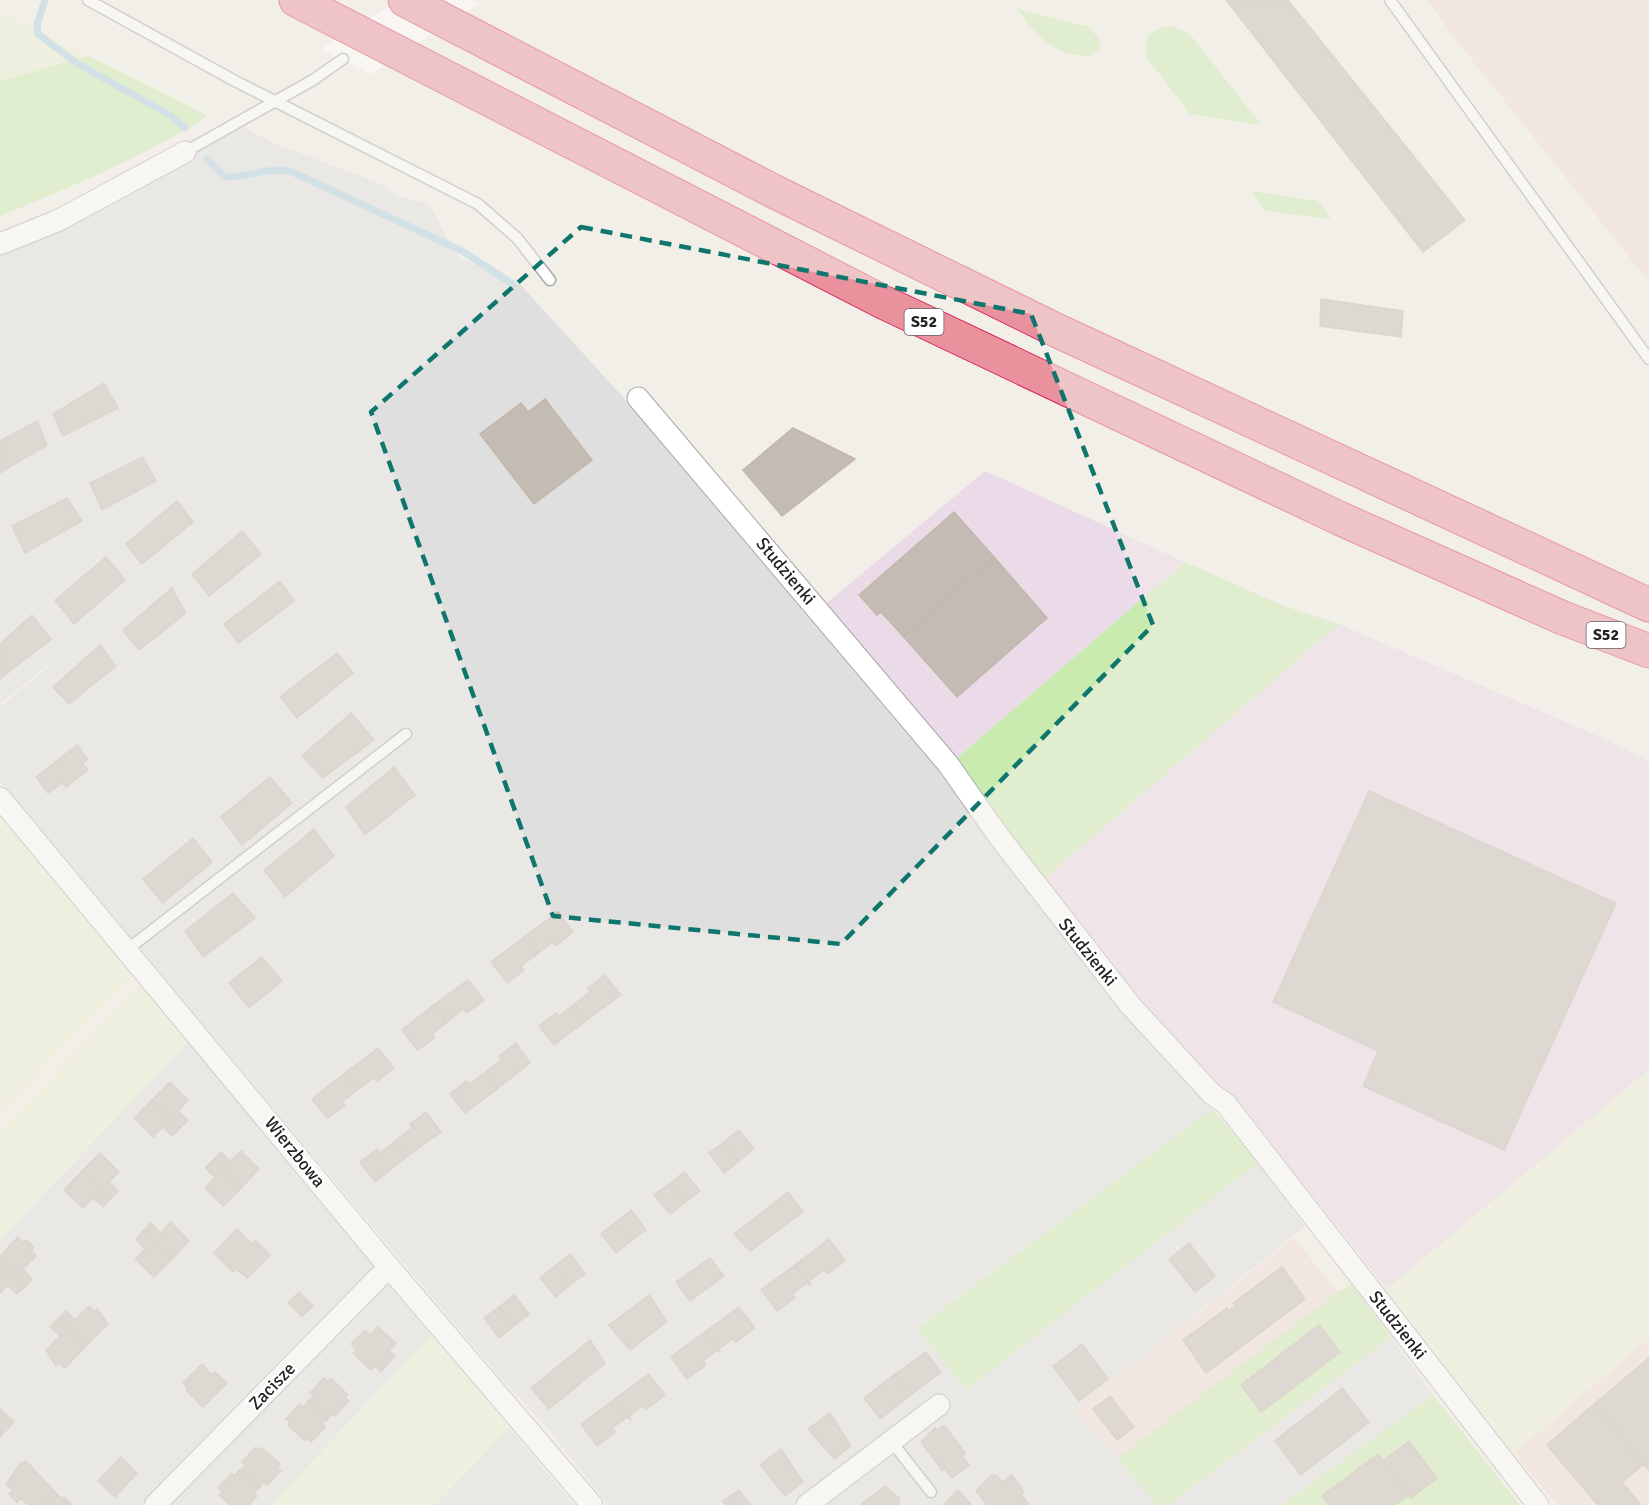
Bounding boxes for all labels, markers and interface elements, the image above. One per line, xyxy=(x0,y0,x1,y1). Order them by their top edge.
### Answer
road number: S52 xyxy=(904,309,944,335)
street label: Studzienki xyxy=(751,533,821,609)
road number: S52 xyxy=(1586,622,1626,648)
street label: Studzienki xyxy=(1054,914,1122,990)
street label: Wierzbowa xyxy=(260,1112,330,1192)
street label: Studzienki xyxy=(1364,1286,1432,1364)
street label: Zacisze xyxy=(244,1358,300,1414)

